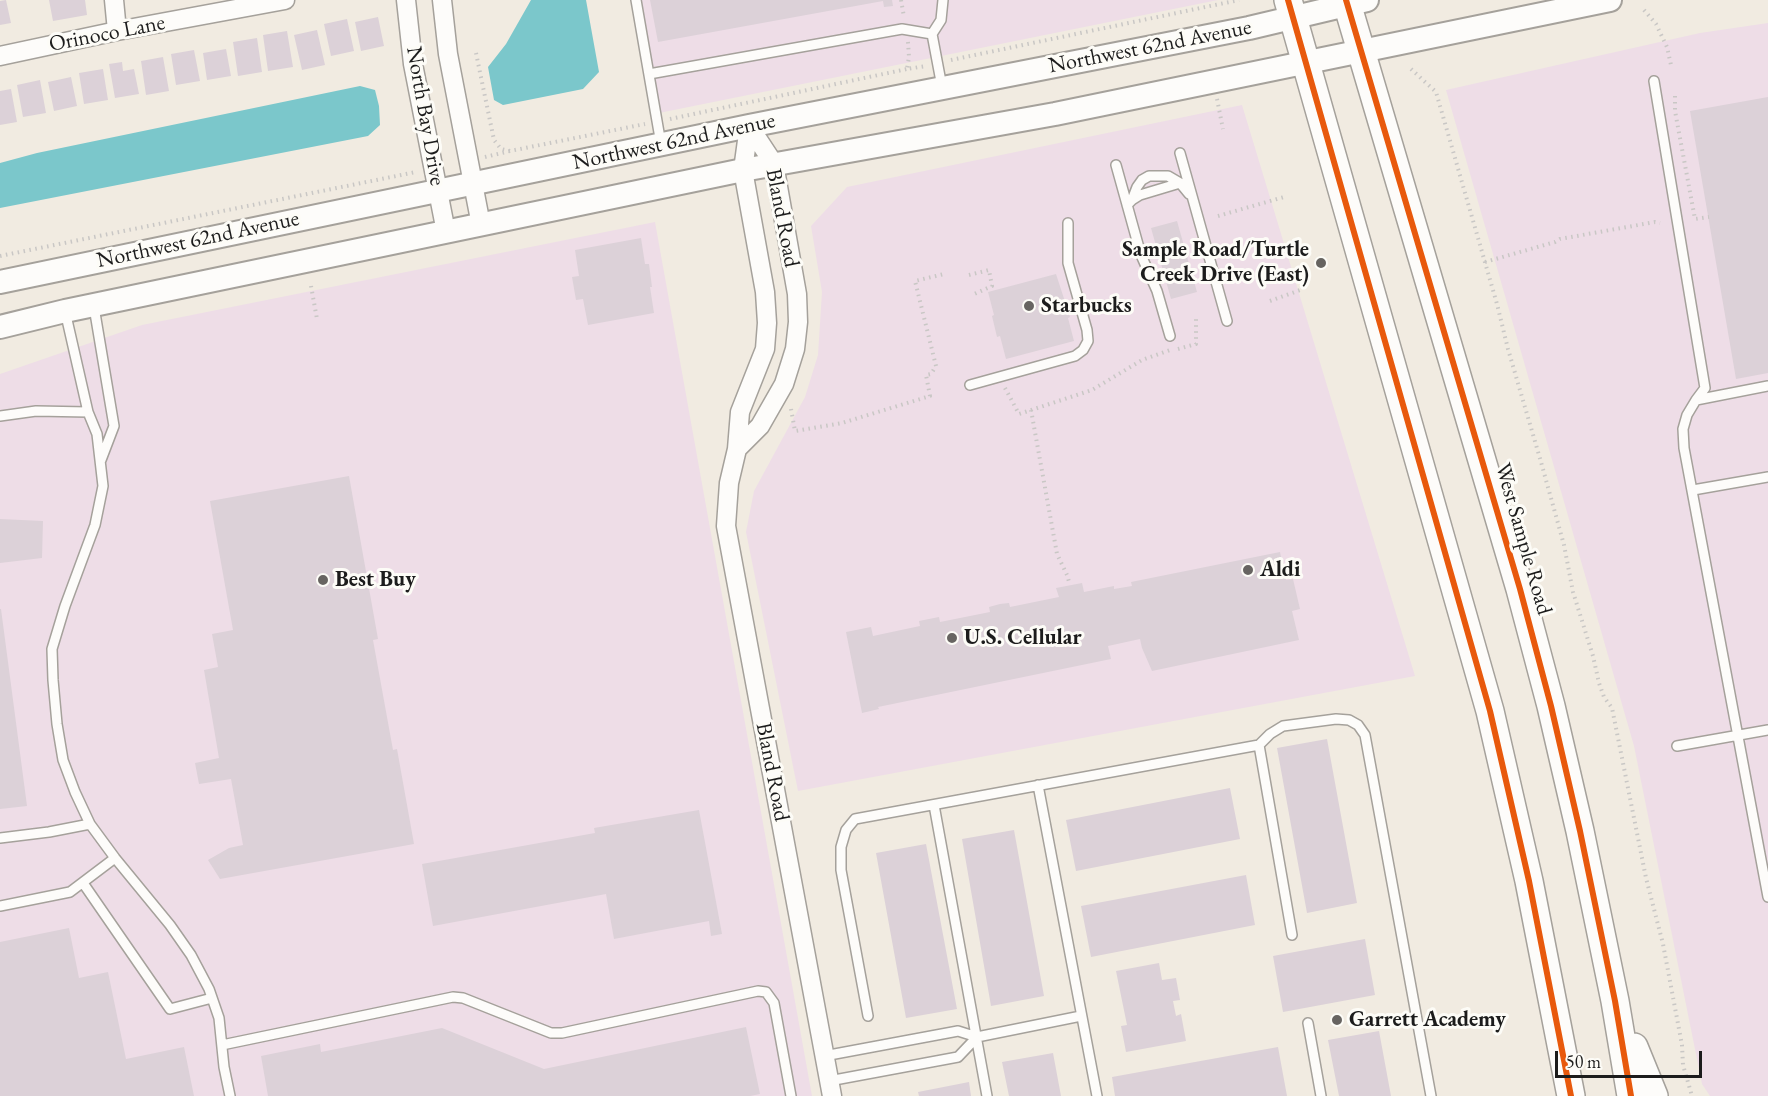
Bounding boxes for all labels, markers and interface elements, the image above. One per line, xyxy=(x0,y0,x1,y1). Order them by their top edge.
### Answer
street label: Orinoco Lane xyxy=(47,10,167,58)
street label: Northwest 62nd Avenue xyxy=(1046,14,1254,80)
street label: North Bay Drive xyxy=(400,44,450,188)
street label: Northwest 62nd Avenue xyxy=(570,108,778,176)
street label: Bland Road xyxy=(759,166,805,270)
street label: Northwest 62nd Avenue xyxy=(94,206,302,274)
place label: Sample Road/Turtle Creek Drive (East) xyxy=(1122,237,1309,288)
marker: Sample Road/Turtle Creek Drive (East) xyxy=(1314,256,1328,270)
place label: Starbucks xyxy=(1041,293,1132,319)
marker: Starbucks xyxy=(1022,299,1036,313)
street label: West Sample Road xyxy=(1489,460,1557,618)
place label: Aldi xyxy=(1260,557,1300,583)
marker: Aldi xyxy=(1241,563,1255,577)
place label: Best Buy xyxy=(335,567,416,593)
marker: Best Buy xyxy=(316,573,330,587)
place label: U.S. Cellular xyxy=(964,625,1082,651)
marker: U.S. Cellular xyxy=(945,631,959,645)
street label: Bland Road xyxy=(749,720,795,824)
place label: Garrett Academy xyxy=(1349,1007,1506,1033)
marker: Garrett Academy xyxy=(1330,1013,1344,1027)
scale bar xyxy=(1558,1039,1705,1077)
text: 50 m xyxy=(1566,1050,1601,1073)

